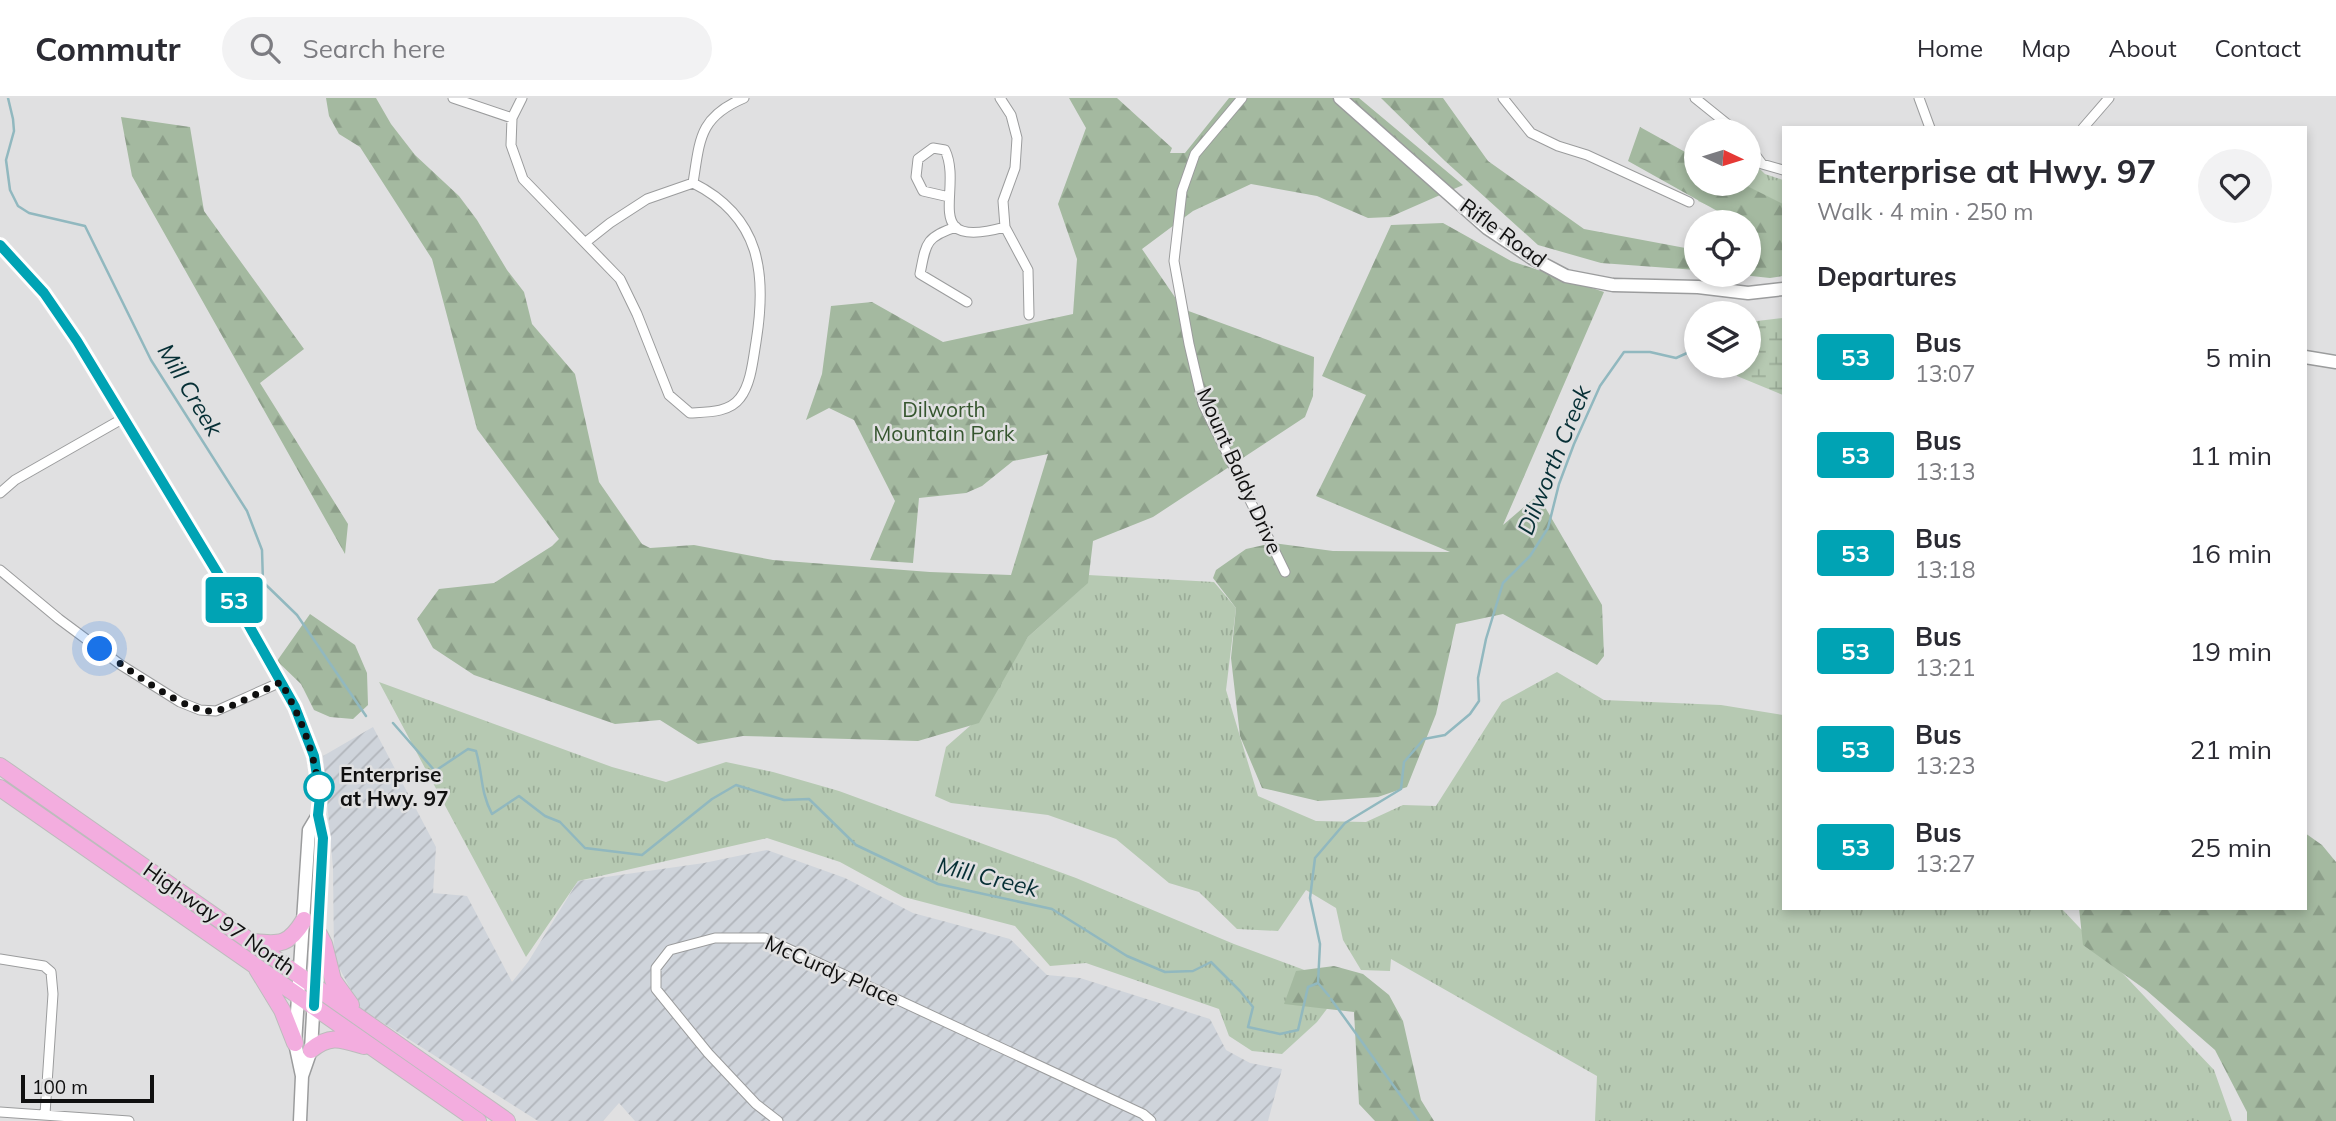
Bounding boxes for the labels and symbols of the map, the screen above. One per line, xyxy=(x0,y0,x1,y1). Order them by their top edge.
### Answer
north arrow xyxy=(1684,119,1760,196)
street label: Rifle Road xyxy=(1455,192,1552,272)
water label: Mill Creek xyxy=(151,338,230,442)
water label: Dilworth Creek xyxy=(1510,380,1597,539)
street label: Mount Baldy Drive xyxy=(1192,383,1288,558)
park label: Dilworth Mountain Park xyxy=(873,396,1015,446)
line badge: 53 xyxy=(202,577,266,623)
your location xyxy=(82,631,117,666)
place label: Enterprise at Hwy. 97 xyxy=(340,761,449,811)
marker: Enterprise at Hwy. 97 xyxy=(304,772,334,802)
water label: Mill Creek xyxy=(935,850,1043,903)
street label: Highway 97 North xyxy=(139,856,300,980)
street label: McCurdy Place xyxy=(761,929,904,1011)
scale bar xyxy=(21,1072,154,1104)

